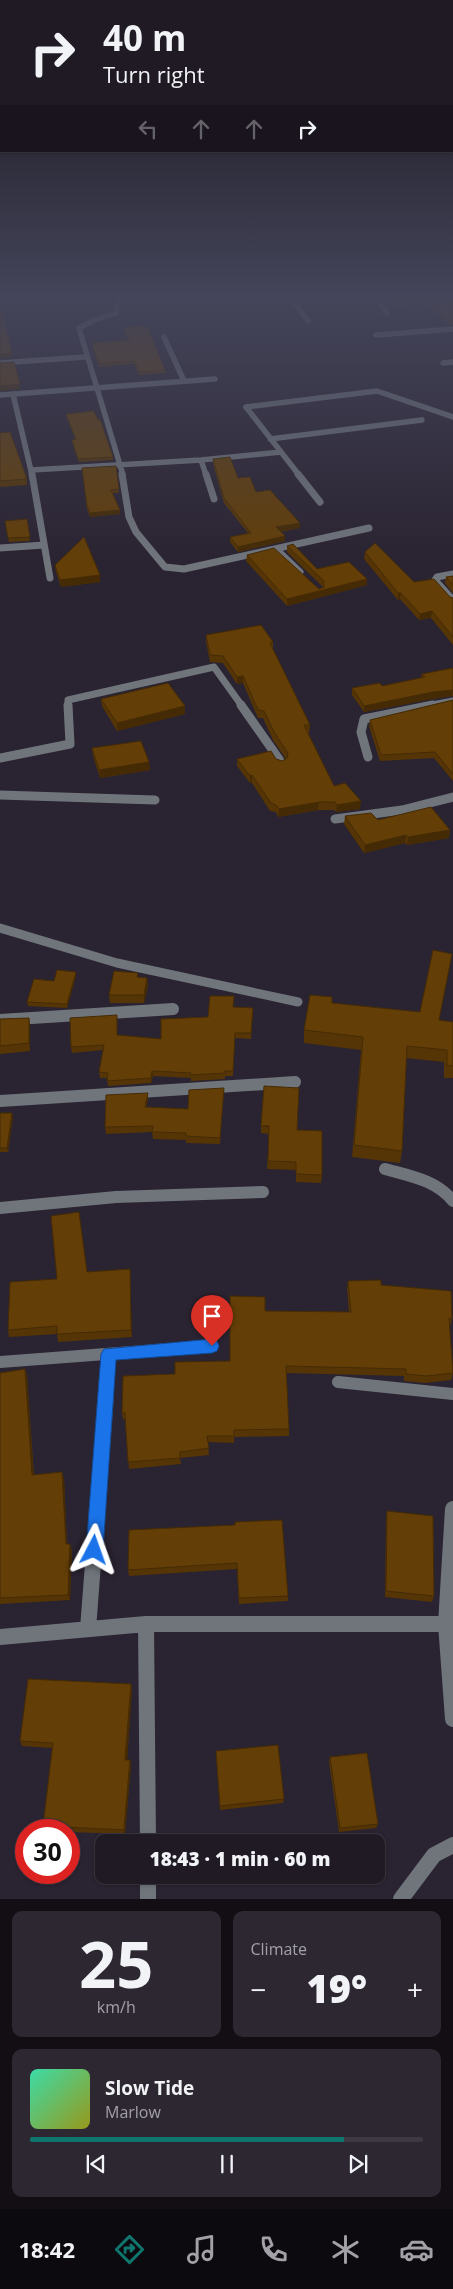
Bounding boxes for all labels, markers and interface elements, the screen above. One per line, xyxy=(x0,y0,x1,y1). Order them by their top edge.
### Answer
text: 40 m xyxy=(103,14,186,61)
icon: right xyxy=(20,20,85,85)
text: Turn right xyxy=(103,59,205,89)
icon: left xyxy=(134,115,162,143)
icon: ahead xyxy=(187,115,215,143)
icon: ahead xyxy=(240,115,268,143)
icon: right xyxy=(293,115,321,143)
pin xyxy=(191,1295,233,1346)
icon: arrive xyxy=(198,1302,226,1330)
position arrow xyxy=(67,1523,119,1575)
speed limit sign: 30 xyxy=(15,1819,80,1884)
text: 18:43 · 1 min · 60 m xyxy=(150,1846,330,1872)
text: 25 xyxy=(79,1919,153,2007)
text: Climate xyxy=(251,1938,307,1960)
text: 19° xyxy=(306,1962,367,2014)
text: − xyxy=(251,1970,267,2008)
text: + xyxy=(407,1970,423,2008)
text: km/h xyxy=(97,1996,136,2018)
text: Slow Tide xyxy=(105,2075,194,2101)
text: Marlow xyxy=(105,2101,161,2123)
icon: previous xyxy=(82,2150,110,2178)
icon: pause xyxy=(213,2150,241,2178)
icon: next xyxy=(344,2150,372,2178)
icon: directions xyxy=(112,2232,147,2267)
icon: music xyxy=(184,2232,219,2267)
icon: phone xyxy=(256,2232,291,2267)
icon: climate xyxy=(328,2232,363,2267)
icon: car xyxy=(399,2232,434,2267)
text: 18:42 xyxy=(18,2234,75,2264)

